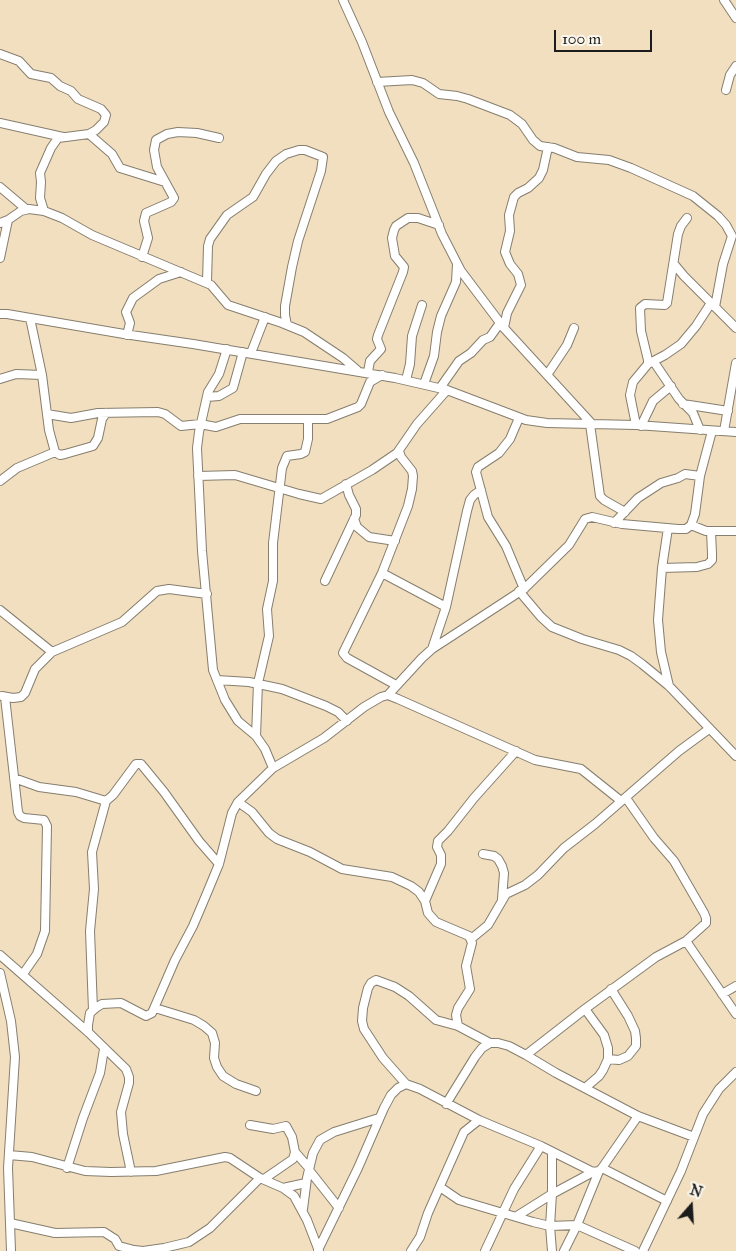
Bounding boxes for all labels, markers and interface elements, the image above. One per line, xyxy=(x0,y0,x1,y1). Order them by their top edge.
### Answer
scale bar xyxy=(556,20,654,52)
text: 100 m xyxy=(562,30,601,48)
north arrow xyxy=(666,1181,716,1231)
text: N xyxy=(688,1181,704,1201)

